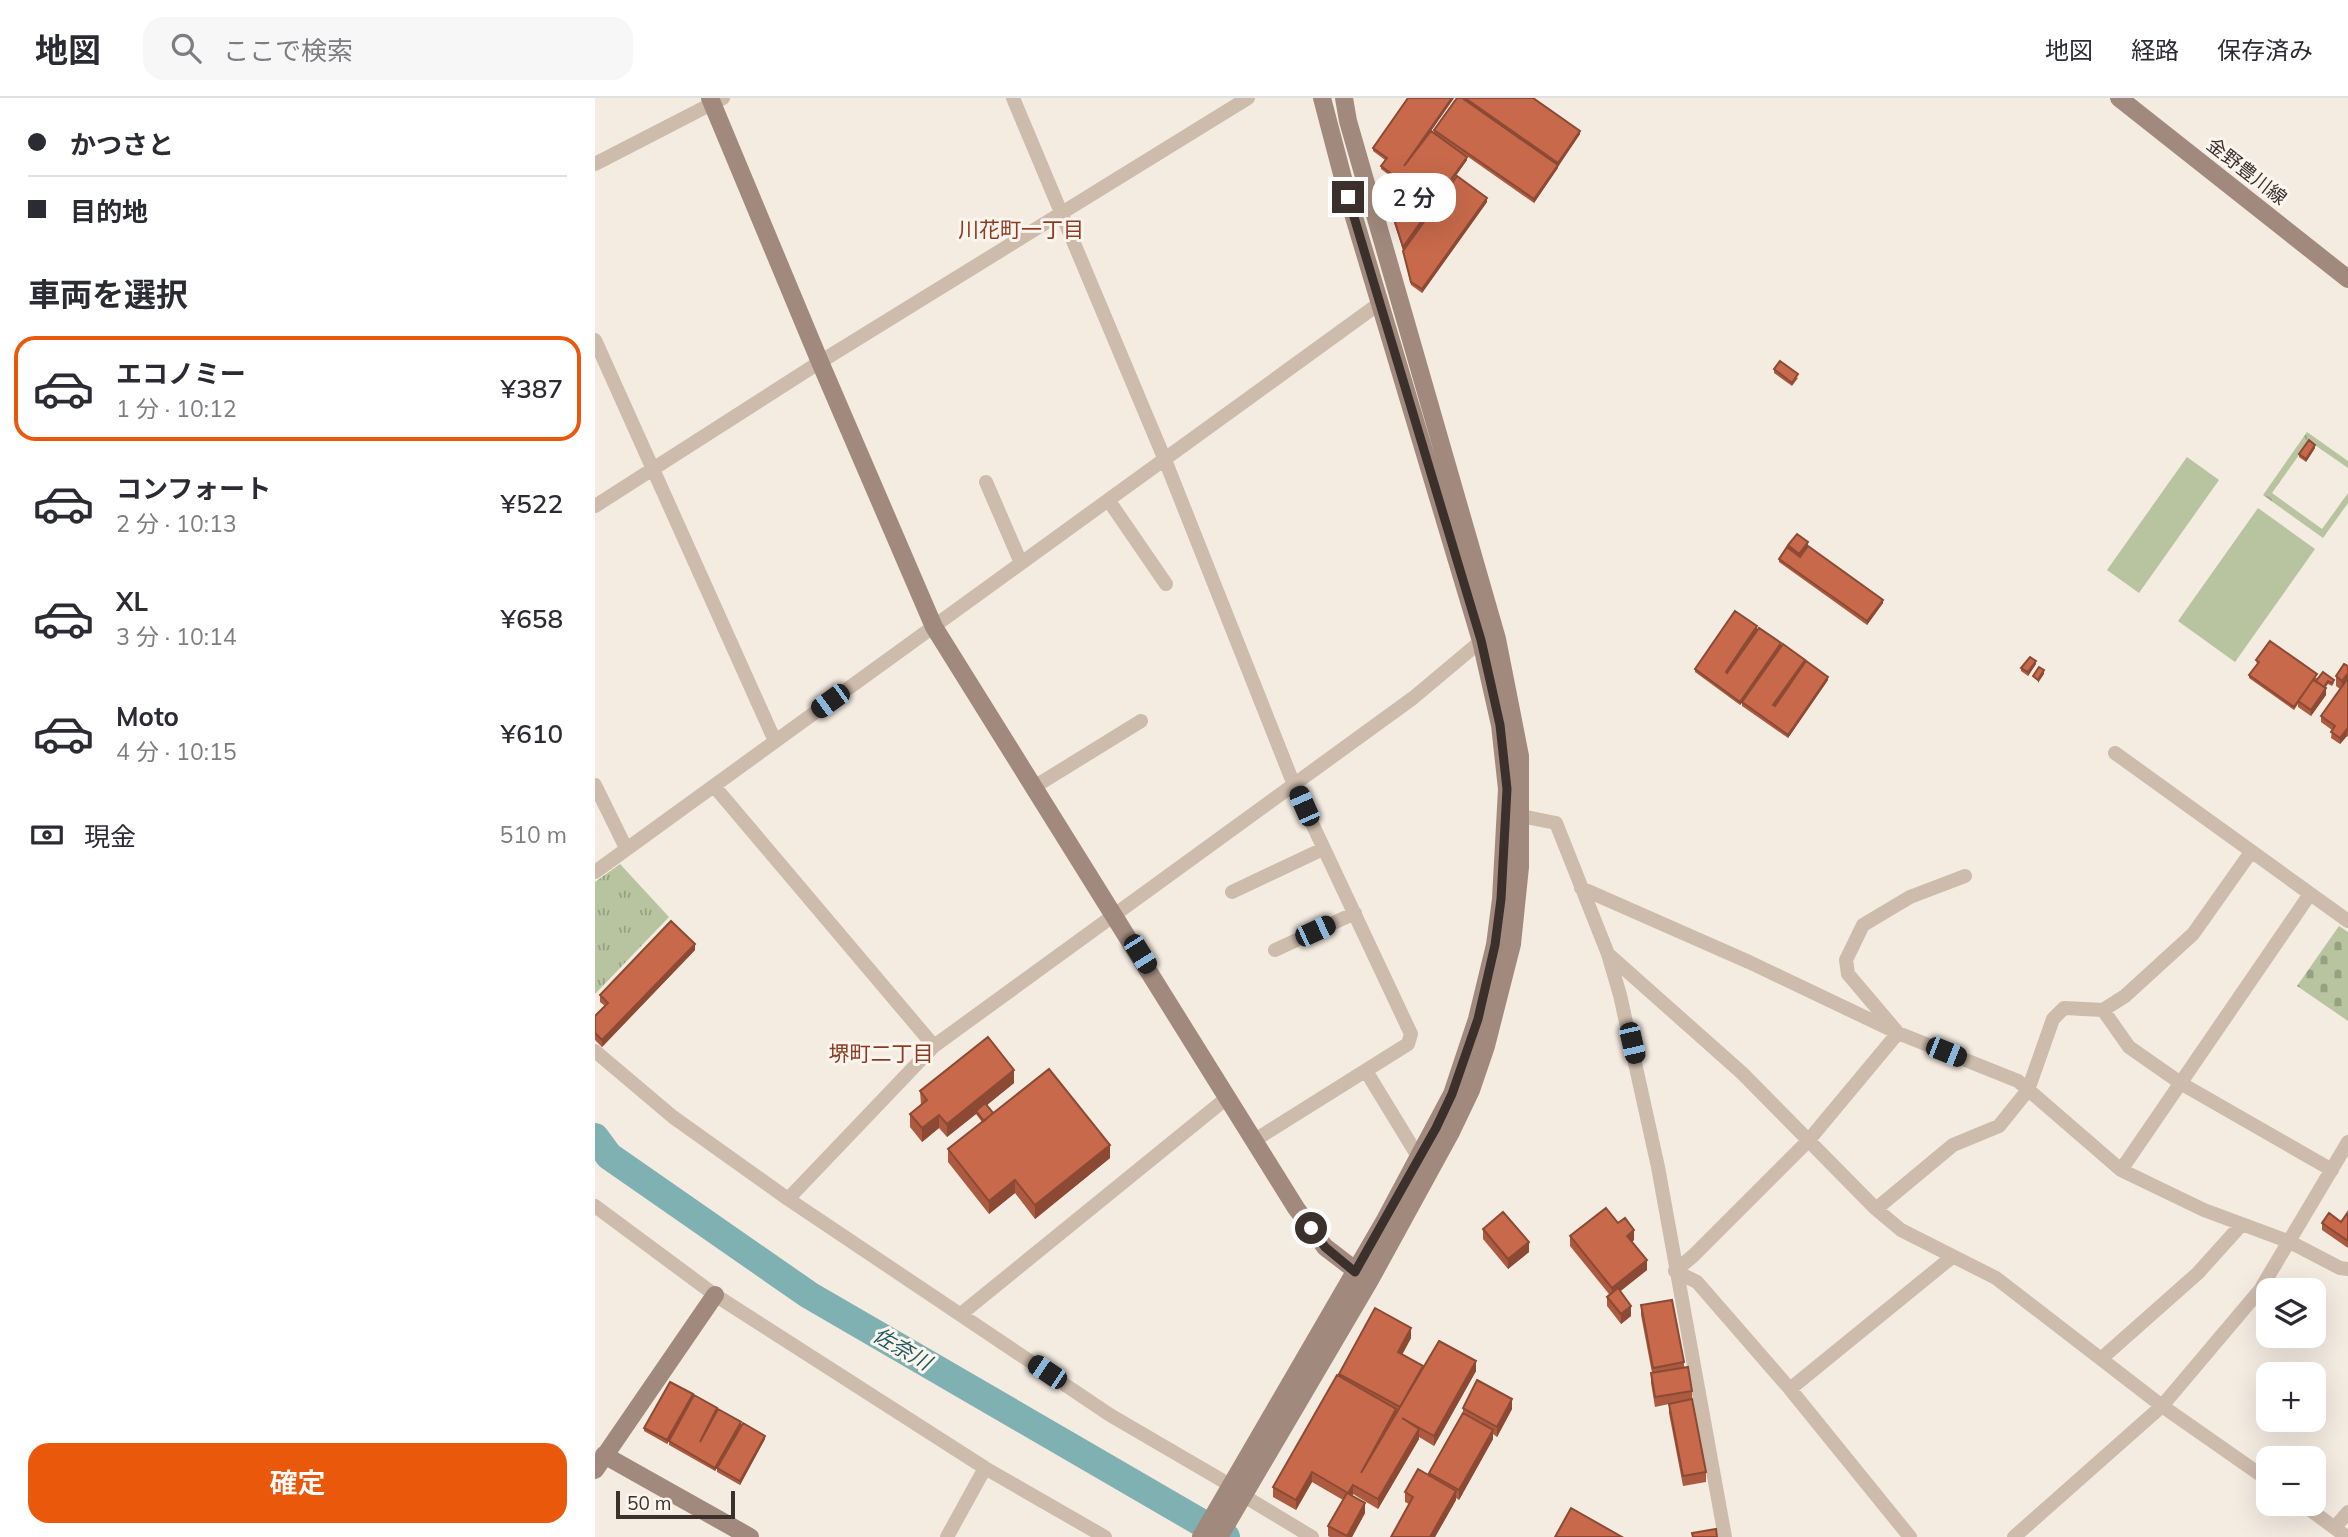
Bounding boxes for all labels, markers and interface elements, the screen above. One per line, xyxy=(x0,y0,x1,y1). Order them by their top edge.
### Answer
search box xyxy=(143,17,633,80)
text: 地図 xyxy=(35,29,101,70)
icon: search xyxy=(167,29,205,67)
text: ここで検索 xyxy=(223,34,353,67)
text: 地図 xyxy=(2045,35,2093,65)
text: 経路 xyxy=(2131,35,2179,65)
text: 保存済み xyxy=(2217,35,2313,65)
text: かつさと xyxy=(70,128,174,161)
street label: 金野豊川線 xyxy=(2202,132,2292,210)
callout: 2 分 xyxy=(1373,172,1457,222)
route end xyxy=(1332,181,1364,213)
text: 2 分 xyxy=(1393,183,1435,212)
text: 目的地 xyxy=(70,195,148,228)
district label: 川花町一丁目 xyxy=(958,216,1084,242)
text: 車両を選択 xyxy=(28,274,188,314)
icon: car xyxy=(32,357,95,420)
text: エコノミー xyxy=(116,357,246,390)
text: ¥387 xyxy=(501,372,563,405)
text: 1 分 · 10:12 xyxy=(116,394,237,423)
icon: car xyxy=(32,472,95,535)
text: コンフォート xyxy=(116,472,271,505)
text: ¥522 xyxy=(501,487,563,520)
text: 2 分 · 10:13 xyxy=(116,509,237,538)
text: XL xyxy=(116,585,148,618)
icon: car xyxy=(32,587,95,650)
text: ¥658 xyxy=(501,602,563,635)
text: 3 分 · 10:14 xyxy=(116,622,237,651)
car xyxy=(807,680,854,722)
text: Moto xyxy=(116,700,179,733)
icon: car xyxy=(32,702,95,765)
text: ¥610 xyxy=(501,717,563,750)
text: 4 分 · 10:15 xyxy=(116,737,237,766)
car xyxy=(1286,783,1323,829)
icon: cash xyxy=(28,816,66,854)
text: 現金 xyxy=(84,820,136,853)
text: 510 m xyxy=(499,820,567,849)
car xyxy=(1292,913,1339,949)
car xyxy=(1120,931,1161,977)
car xyxy=(1618,1020,1647,1066)
car xyxy=(1923,1034,1970,1070)
district label: 堺町二丁目 xyxy=(829,1040,934,1066)
route start xyxy=(1295,1212,1327,1244)
map controls xyxy=(2256,1278,2326,1516)
button: layers xyxy=(2256,1278,2326,1348)
water label: 佐奈川 xyxy=(869,1321,938,1376)
car xyxy=(1024,1352,1071,1392)
button: + xyxy=(2256,1362,2326,1432)
button: 確定 xyxy=(28,1443,567,1523)
button: − xyxy=(2256,1446,2326,1516)
scale bar xyxy=(616,1488,735,1520)
text: 50 m xyxy=(627,1491,671,1515)

